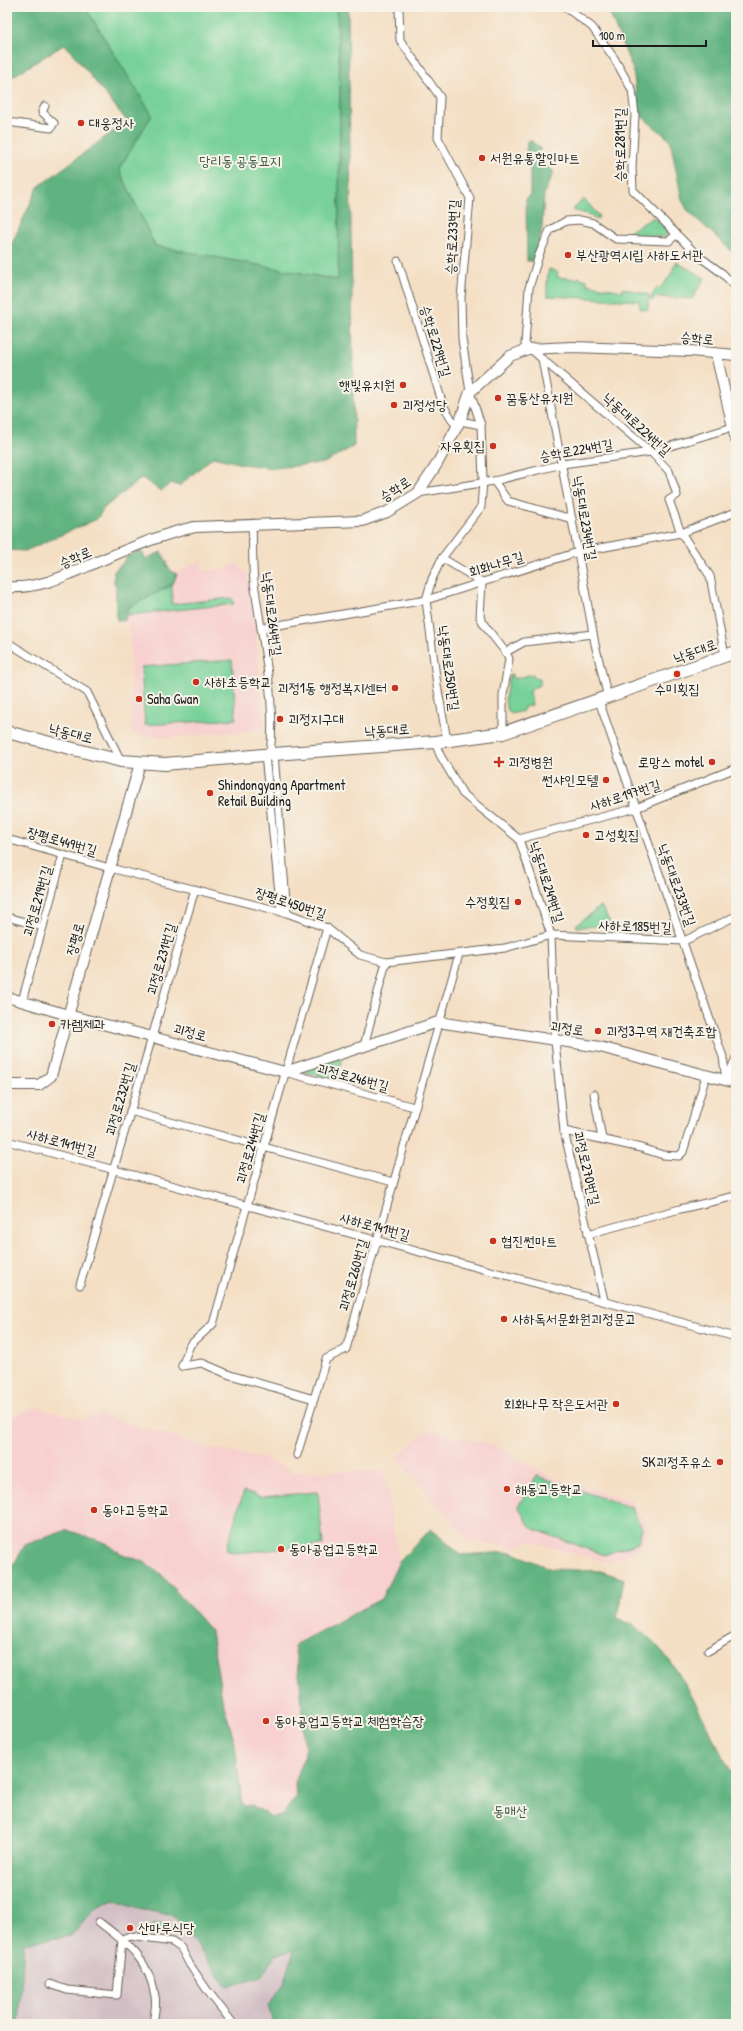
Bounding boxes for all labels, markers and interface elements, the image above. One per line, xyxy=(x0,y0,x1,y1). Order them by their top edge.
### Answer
scale bar xyxy=(593,22,706,48)
text: 100 m xyxy=(599,27,625,44)
street label: 승학로281번길 xyxy=(610,107,629,182)
place label: 대웅정사 xyxy=(89,113,135,132)
marker: 대웅정사 xyxy=(76,118,86,128)
place label: 서원유통할인마트 xyxy=(490,148,580,167)
park label: 당리동 공동묘지 xyxy=(199,151,281,170)
marker: 서원유통할인마트 xyxy=(477,153,487,163)
street label: 승학로233번길 xyxy=(440,198,463,275)
place label: 부산광역시립 사하도서관 xyxy=(576,245,703,264)
marker: 부산광역시립 사하도서관 xyxy=(563,250,573,260)
street label: 승학로229번길 xyxy=(416,302,457,380)
street label: 승학로 xyxy=(679,327,715,348)
place label: 햇빛유치원 xyxy=(339,375,395,394)
marker: 햇빛유치원 xyxy=(398,380,408,390)
place label: 꿈동산유치원 xyxy=(506,388,574,407)
street label: 낙동대로224번길 xyxy=(599,388,676,460)
marker: 꿈동산유치원 xyxy=(493,393,503,403)
place label: 괴정성당 xyxy=(402,395,448,414)
marker: 괴정성당 xyxy=(389,400,399,410)
street label: 승학로224번길 xyxy=(537,434,615,465)
place label: 자유횟집 xyxy=(440,436,485,455)
marker: 자유횟집 xyxy=(488,441,498,451)
street label: 승학로 xyxy=(375,471,414,506)
street label: 낙동대로234번길 xyxy=(569,474,602,562)
street label: 승학로 xyxy=(56,541,94,572)
street label: 회화나무길 xyxy=(466,546,526,581)
street label: 낙동대로264번길 xyxy=(258,571,287,658)
street label: 낙동대로250번길 xyxy=(434,624,465,713)
street label: 낙동대로 xyxy=(670,634,719,667)
marker: 수미횟집 xyxy=(672,669,682,679)
place label: 사하초등학교 xyxy=(204,672,272,691)
marker: 사하초등학교 xyxy=(191,677,201,687)
place label: 괴정1동 행정복지센터 xyxy=(277,678,387,697)
place label: 수미횟집 xyxy=(654,679,700,698)
marker: 괴정1동 행정복지센터 xyxy=(390,683,400,693)
place label: Saha Gwan xyxy=(147,689,199,708)
marker: Saha Gwan xyxy=(134,694,144,704)
place label: 괴정지구대 xyxy=(288,709,344,728)
marker: 괴정지구대 xyxy=(275,714,285,724)
street label: 낙동대로 xyxy=(47,718,95,747)
street label: 낙동대로 xyxy=(364,718,410,741)
place label: 괴정병원 xyxy=(508,752,553,771)
place label: 로망스 motel xyxy=(638,752,704,771)
marker: 괴정병원 xyxy=(493,756,505,768)
marker: 로망스 motel xyxy=(707,757,717,767)
place label: 썬샤인모텔 xyxy=(542,770,599,789)
street label: 사하로197번길 xyxy=(587,774,663,815)
place label: Shindongyang Apartment Retail Building xyxy=(218,775,346,811)
marker: 썬샤인모텔 xyxy=(601,775,611,785)
marker: Shindongyang Apartment Retail Building xyxy=(205,788,215,798)
street label: 장평로449번길 xyxy=(25,821,100,860)
place label: 고성횟집 xyxy=(594,825,639,844)
marker: 고성횟집 xyxy=(581,830,591,840)
street label: 낙동대로249번길 xyxy=(525,839,570,926)
street label: 낙동대로233번길 xyxy=(654,841,701,929)
street label: 괴정로219번길 xyxy=(17,862,56,939)
street label: 장평로450번길 xyxy=(253,882,330,923)
place label: 수정횟집 xyxy=(465,892,510,911)
marker: 수정횟집 xyxy=(513,897,523,907)
street label: 사하로185번길 xyxy=(598,915,673,936)
street label: 장평로 xyxy=(61,920,88,958)
street label: 괴정로231번길 xyxy=(141,920,180,997)
place label: 카렘제과 xyxy=(60,1014,105,1033)
street label: 괴정로 xyxy=(549,1016,585,1039)
street label: 괴정로 xyxy=(171,1018,209,1045)
marker: 카렘제과 xyxy=(47,1019,57,1029)
place label: 괴정3구역 재건축조합 xyxy=(606,1021,717,1040)
marker: 괴정3구역 재건축조합 xyxy=(593,1026,603,1036)
street label: 괴정로246번길 xyxy=(315,1058,392,1095)
street label: 괴정로232번길 xyxy=(100,1059,139,1138)
street label: 괴정로244번길 xyxy=(230,1109,269,1186)
street label: 사하로141번길 xyxy=(25,1123,100,1160)
street label: 괴정로270번길 xyxy=(570,1129,605,1208)
street label: 사하로141번길 xyxy=(338,1207,413,1244)
place label: 협진썬마트 xyxy=(501,1231,557,1250)
street label: 괴정로260번길 xyxy=(333,1236,372,1313)
marker: 협진썬마트 xyxy=(488,1236,498,1246)
place label: 사하독서문화원괴정문고 xyxy=(512,1309,636,1328)
marker: 사하독서문화원괴정문고 xyxy=(499,1314,509,1324)
place label: 회화나무 작은도서관 xyxy=(503,1394,608,1413)
marker: 회화나무 작은도서관 xyxy=(611,1399,621,1409)
place label: SK괴정주유소 xyxy=(642,1452,712,1471)
marker: SK괴정주유소 xyxy=(715,1457,725,1467)
place label: 해동고등학교 xyxy=(515,1479,583,1498)
marker: 해동고등학교 xyxy=(502,1484,512,1494)
place label: 동아고등학교 xyxy=(102,1500,170,1519)
marker: 동아고등학교 xyxy=(89,1505,99,1515)
place label: 동아공업고등학교 xyxy=(289,1539,379,1558)
marker: 동아공업고등학교 xyxy=(276,1544,286,1554)
place label: 동아공업고등학교 체험학습장 xyxy=(274,1711,424,1730)
marker: 동아공업고등학교 체험학습장 xyxy=(261,1716,271,1726)
park label: 동매산 xyxy=(493,1801,528,1820)
place label: 산마루식당 xyxy=(138,1918,195,1937)
marker: 산마루식당 xyxy=(125,1923,135,1933)

